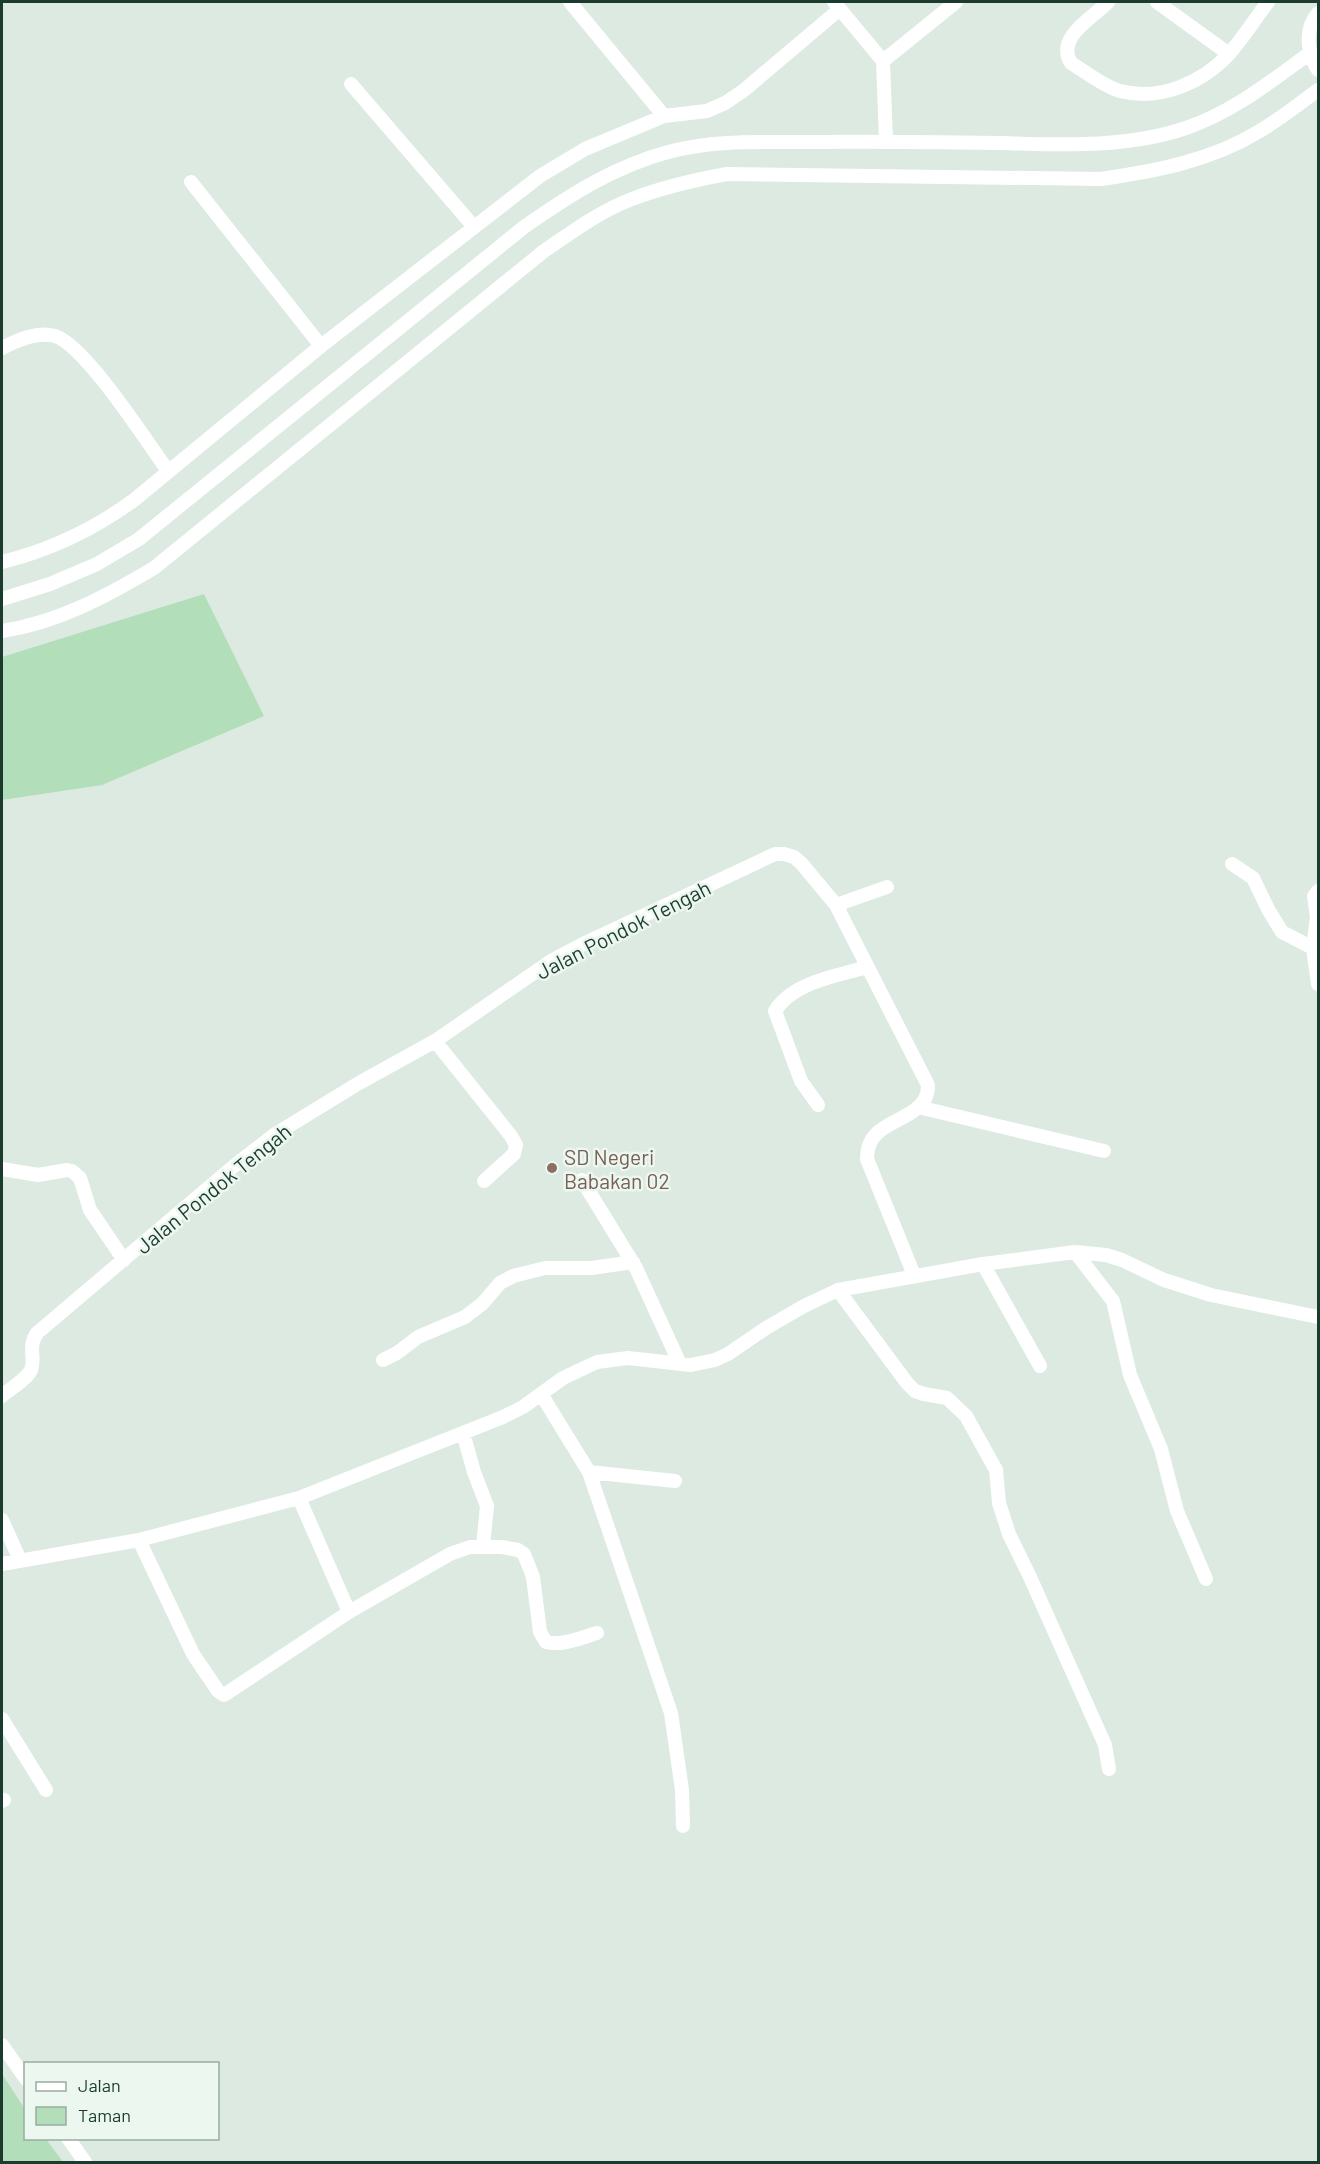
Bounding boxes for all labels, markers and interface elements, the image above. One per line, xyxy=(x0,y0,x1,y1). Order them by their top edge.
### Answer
street label: Jalan Pondok Tengah xyxy=(532,874,714,984)
street label: Jalan Pondok Tengah xyxy=(130,1118,296,1258)
place label: SD Negeri Babakan 02 xyxy=(564,1144,670,1193)
marker: SD Negeri Babakan 02 xyxy=(545,1161,559,1175)
legend xyxy=(24,2062,219,2140)
text: Jalan xyxy=(78,2074,121,2096)
text: Taman xyxy=(78,2104,131,2126)

